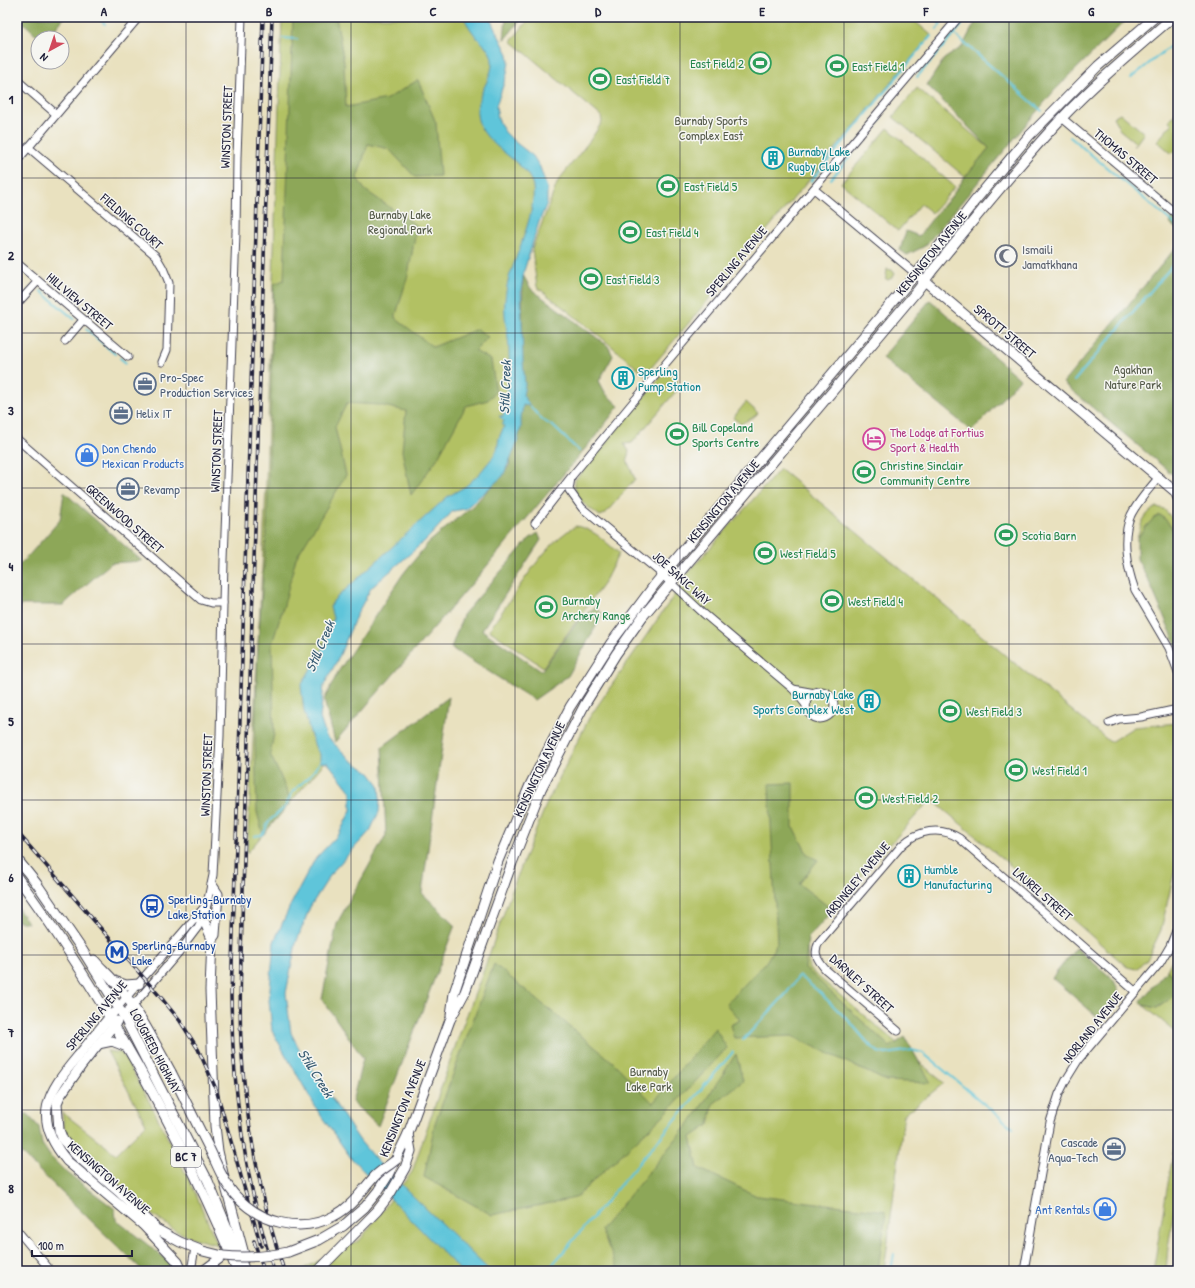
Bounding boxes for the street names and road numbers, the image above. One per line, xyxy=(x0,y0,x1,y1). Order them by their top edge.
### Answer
street label: WINSTON STREET xyxy=(216,84,236,169)
street label: THOMAS STREET xyxy=(1090,124,1162,189)
street label: FIELDING COURT xyxy=(96,188,168,254)
street label: KENSINGTON AVENUE xyxy=(891,207,971,299)
street label: SPERLING AVENUE xyxy=(701,222,771,300)
street label: HILLVIEW STREET xyxy=(43,268,118,335)
street label: SPROTT STREET xyxy=(970,300,1041,363)
street label: WINSTON STREET xyxy=(206,408,226,493)
street label: KENSINGTON AVENUE xyxy=(683,455,763,547)
street label: GREENWOOD STREET xyxy=(82,479,168,557)
street label: JOE SAKIC WAY xyxy=(649,547,715,609)
street label: KENSINGTON AVENUE xyxy=(509,718,569,820)
street label: WINSTON STREET xyxy=(196,732,216,817)
street label: ARDINGLEY AVENUE xyxy=(820,837,894,920)
street label: LAUREL STREET xyxy=(1009,863,1077,925)
street label: DARNLEY STREET xyxy=(826,949,898,1017)
street label: SPERLING AVENUE xyxy=(61,976,131,1054)
street label: NORLAND AVENUE xyxy=(1058,988,1126,1066)
street label: LOUGHEED HIGHWAY xyxy=(126,1005,186,1097)
street label: KENSINGTON AVENUE xyxy=(374,1056,430,1160)
street label: KENSINGTON AVENUE xyxy=(64,1136,154,1218)
road number: BC 7 xyxy=(171,1147,201,1167)

